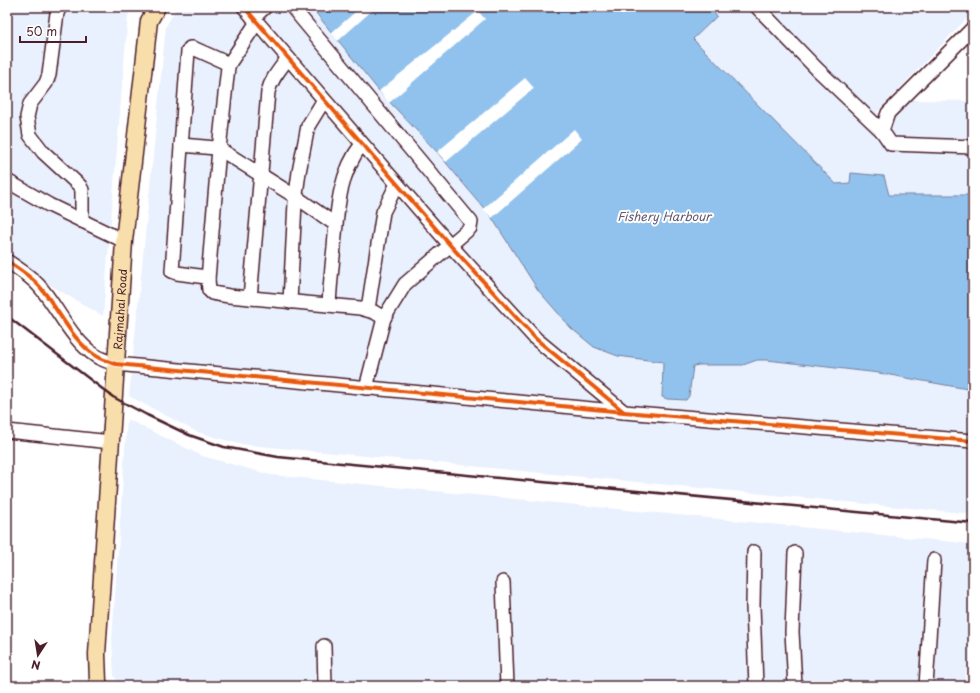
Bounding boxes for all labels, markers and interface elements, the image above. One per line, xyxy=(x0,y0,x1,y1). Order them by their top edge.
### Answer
scale bar xyxy=(20,18,86,44)
text: 50 m xyxy=(26,22,57,40)
water label: Fishery Harbour xyxy=(617,207,713,225)
street label: Rajmahal Road xyxy=(108,268,131,350)
north arrow xyxy=(18,635,58,675)
text: N xyxy=(30,656,42,674)

